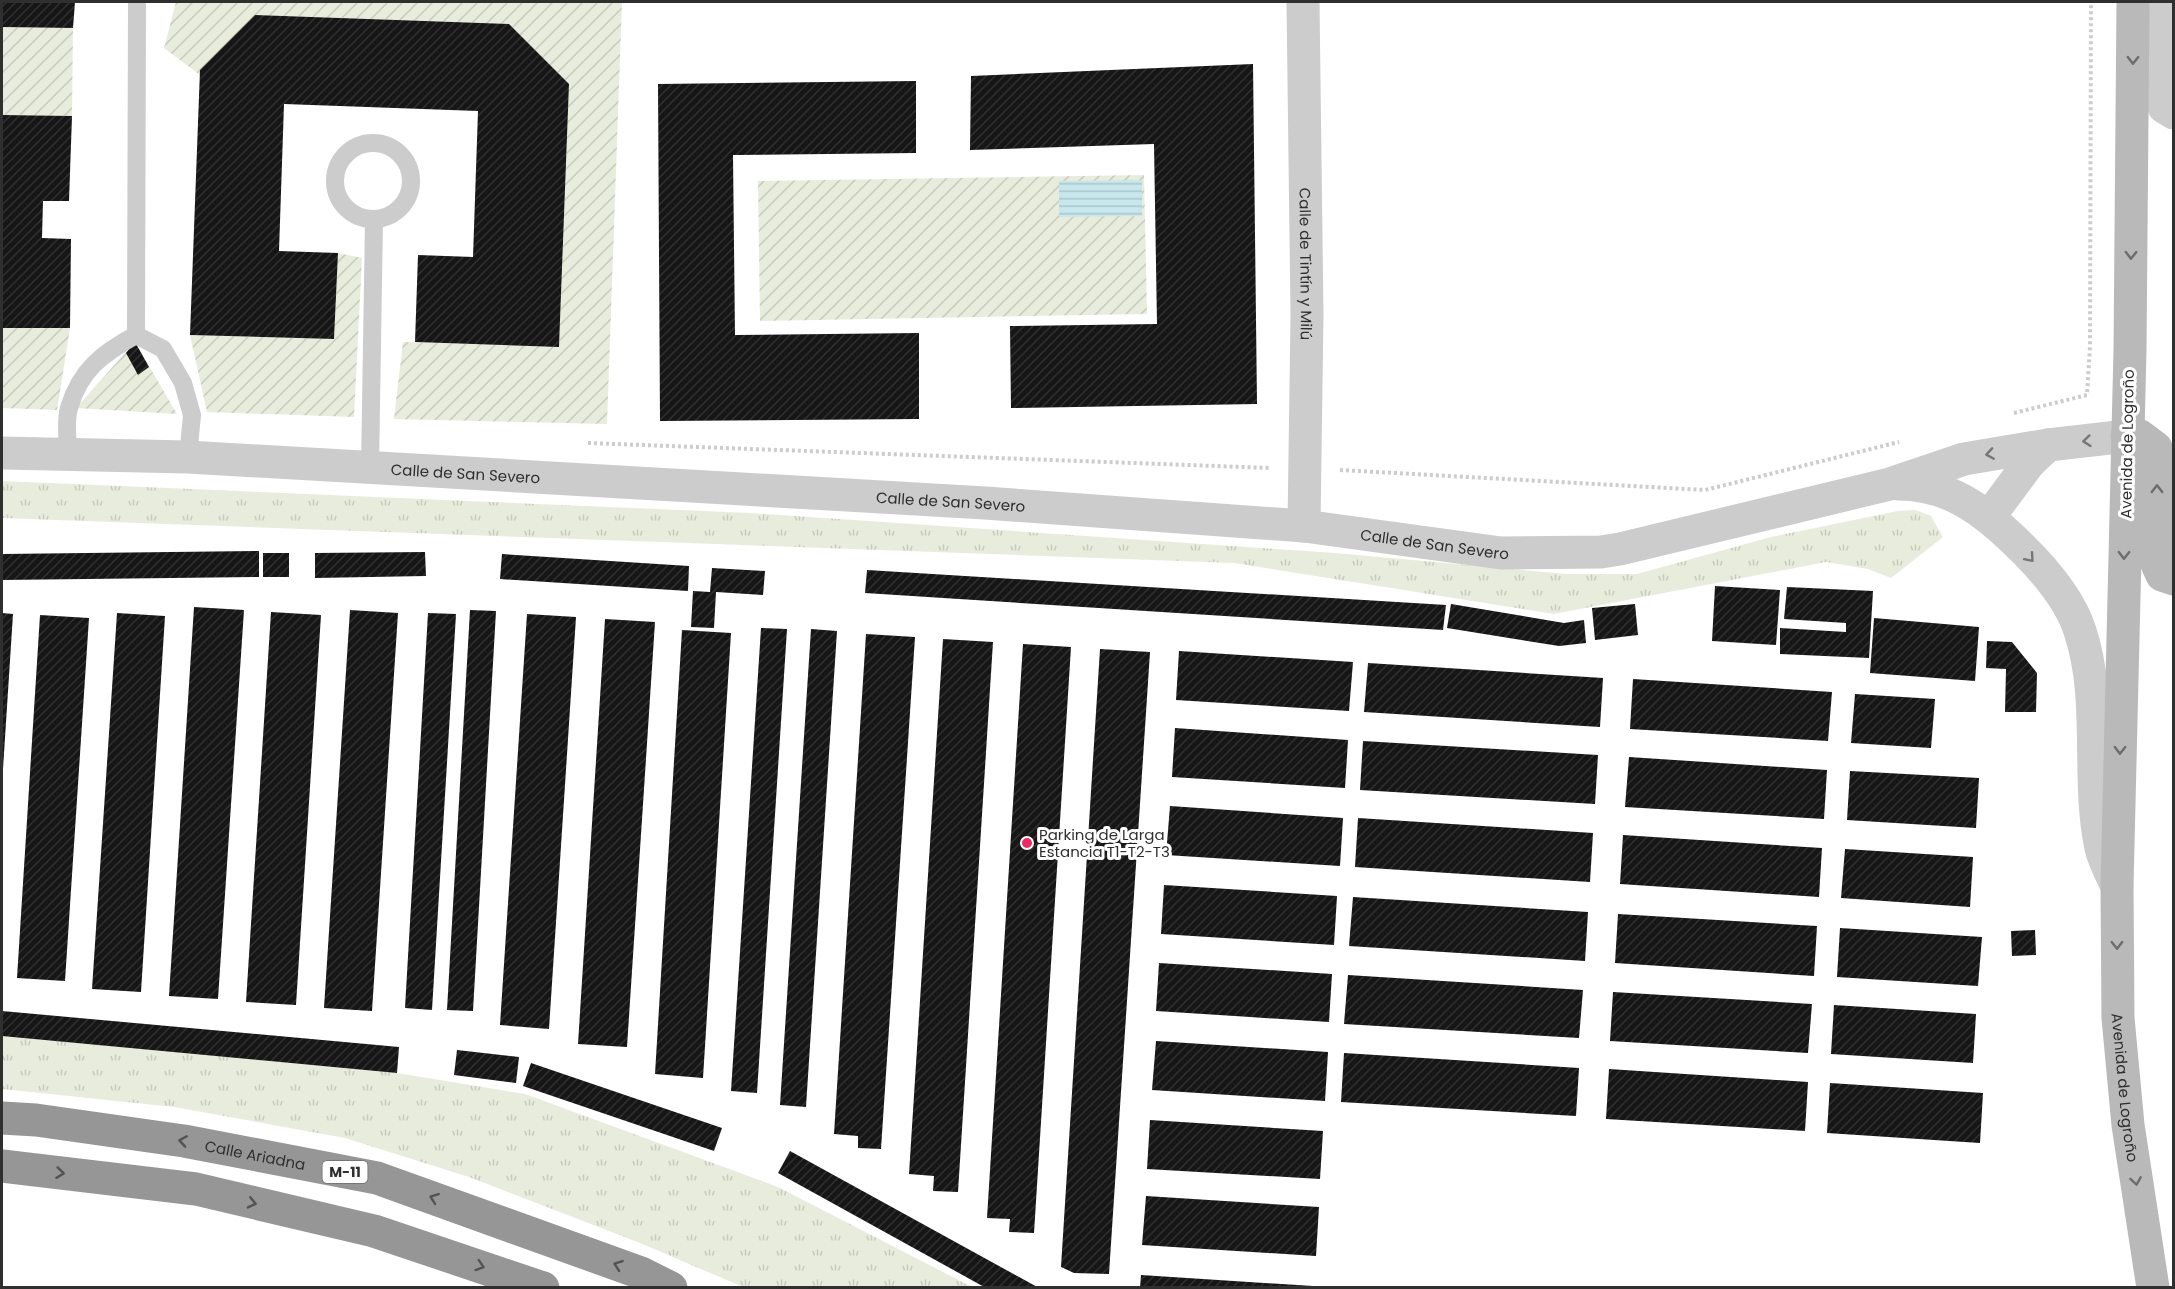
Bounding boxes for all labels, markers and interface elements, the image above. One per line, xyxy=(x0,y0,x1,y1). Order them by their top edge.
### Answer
one-way arrow xyxy=(2127,55,2139,64)
street label: Calle de Tintín y Milú xyxy=(1295,188,1318,340)
one-way arrow xyxy=(2124,250,2137,259)
street label: Avenida de Logroño xyxy=(2115,369,2139,519)
one-way arrow xyxy=(2083,434,2092,446)
one-way arrow xyxy=(1985,447,1995,460)
street label: Calle de San Severo xyxy=(390,458,541,488)
one-way arrow xyxy=(2151,484,2163,493)
street label: Calle de San Severo xyxy=(875,486,1026,516)
street label: Calle de San Severo xyxy=(1359,523,1509,564)
one-way arrow xyxy=(2118,550,2131,559)
one-way arrow xyxy=(2023,551,2034,562)
one-way arrow xyxy=(2114,745,2126,754)
place label: Parking de Larga Estancia T1-T2-T3 xyxy=(1039,824,1170,862)
marker: Parking de Larga Estancia T1-T2-T3 xyxy=(1020,836,1034,850)
one-way arrow xyxy=(2111,940,2123,949)
street label: Avenida de Logroño xyxy=(2107,1012,2144,1163)
street label: Calle Ariadna xyxy=(203,1135,307,1175)
one-way arrow xyxy=(179,1136,188,1148)
road number: M-11 xyxy=(322,1161,368,1183)
one-way arrow xyxy=(55,1166,64,1179)
one-way arrow xyxy=(2130,1176,2142,1185)
one-way arrow xyxy=(429,1193,440,1206)
one-way arrow xyxy=(247,1195,257,1208)
one-way arrow xyxy=(474,1259,485,1272)
one-way arrow xyxy=(613,1259,624,1272)

